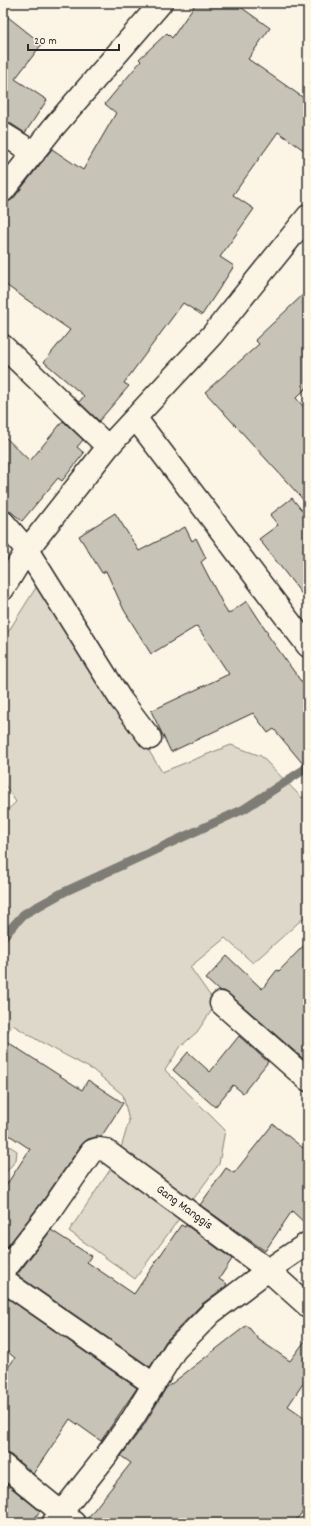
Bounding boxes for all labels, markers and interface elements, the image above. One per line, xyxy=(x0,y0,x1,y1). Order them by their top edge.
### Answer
scale bar xyxy=(28,26,119,52)
text: 20 m xyxy=(34,33,57,50)
street label: Gang Manggis xyxy=(152,1181,216,1235)

